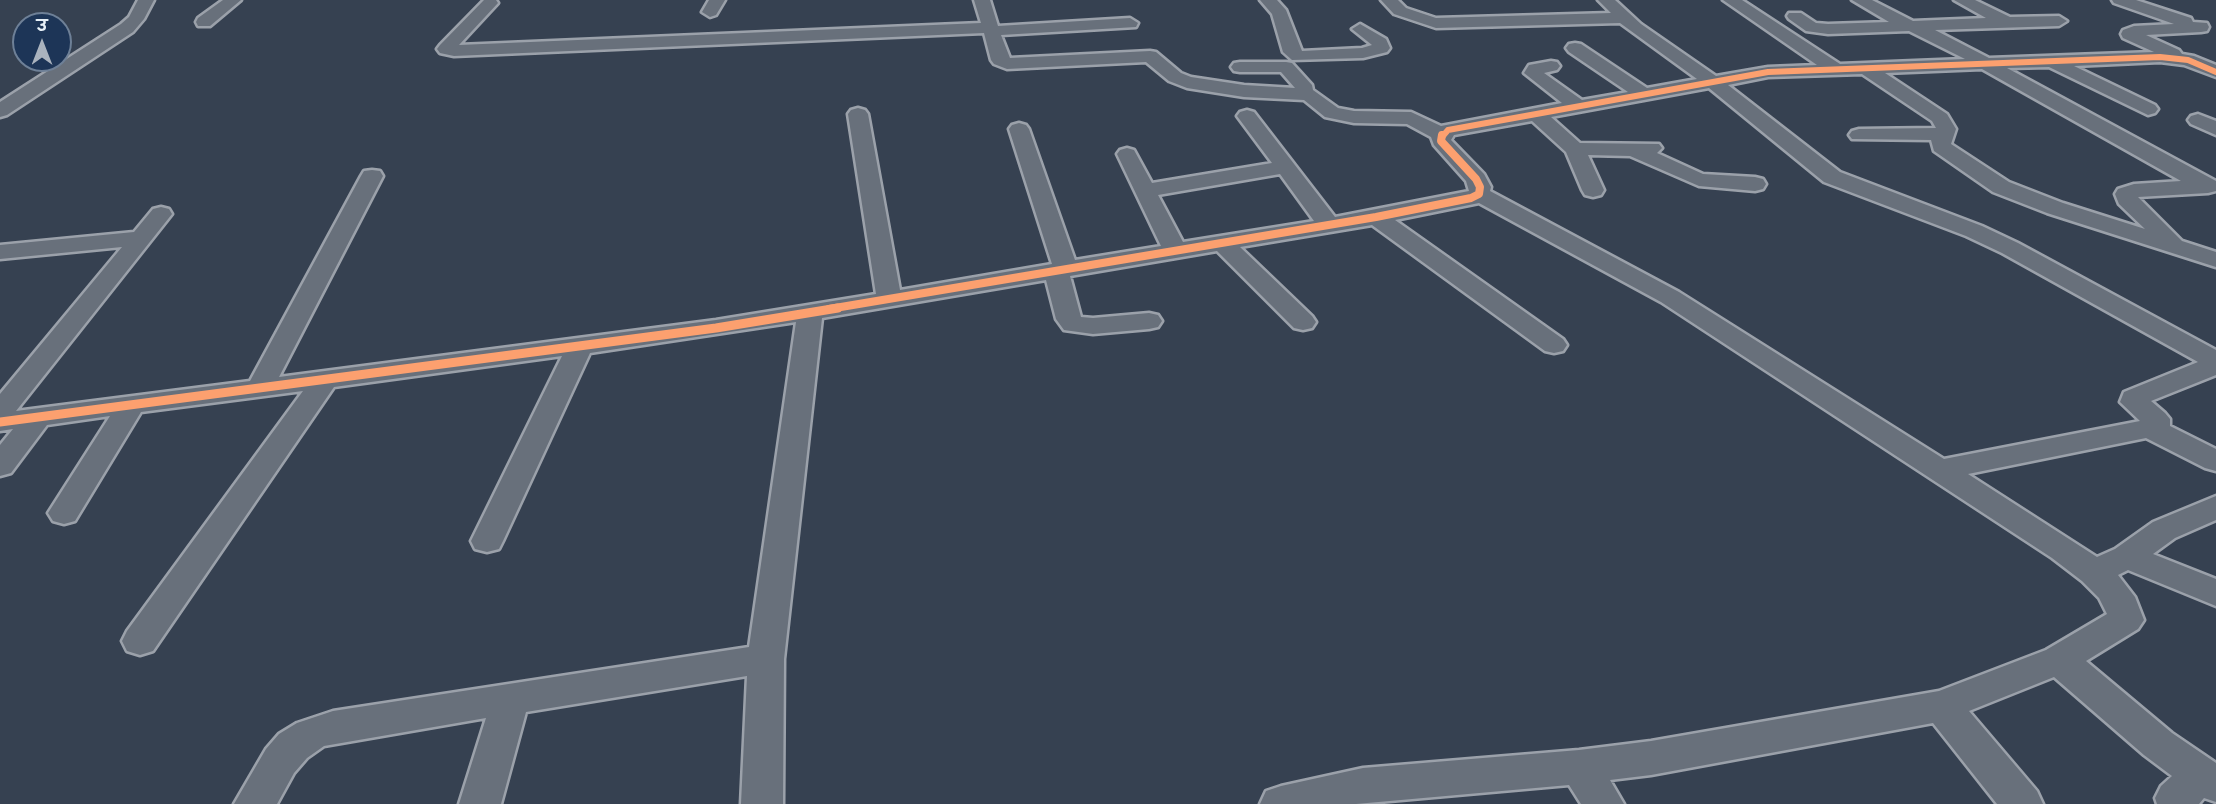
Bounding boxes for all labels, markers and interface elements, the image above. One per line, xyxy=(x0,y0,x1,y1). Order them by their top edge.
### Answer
north arrow xyxy=(12,12,72,72)
text: उ xyxy=(37,15,47,37)

